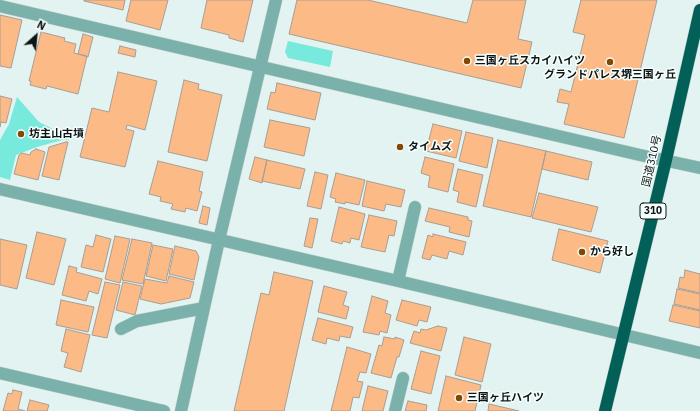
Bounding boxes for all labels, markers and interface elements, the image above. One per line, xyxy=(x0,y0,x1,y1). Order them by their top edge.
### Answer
north arrow xyxy=(16,16,56,56)
text: N xyxy=(35,17,48,33)
place label: 三国ヶ丘スカイハイツ xyxy=(475,54,585,68)
marker: 三国ヶ丘スカイハイツ xyxy=(462,56,472,66)
marker: グランドパレス堺三国ヶ丘 xyxy=(605,57,615,67)
place label: グランドパレス堺三国ヶ丘 xyxy=(544,68,676,82)
place label: 坊主山古墳 xyxy=(29,127,84,141)
marker: 坊主山古墳 xyxy=(16,129,26,139)
street label: 国道310号 xyxy=(640,134,664,188)
place label: タイムズ xyxy=(408,140,452,154)
marker: タイムズ xyxy=(395,142,405,152)
road number: 310 xyxy=(640,203,666,219)
place label: から好し xyxy=(590,245,634,259)
marker: から好し xyxy=(577,247,587,257)
place label: 三国ヶ丘ハイツ xyxy=(467,391,544,405)
marker: 三国ヶ丘ハイツ xyxy=(454,393,464,403)

